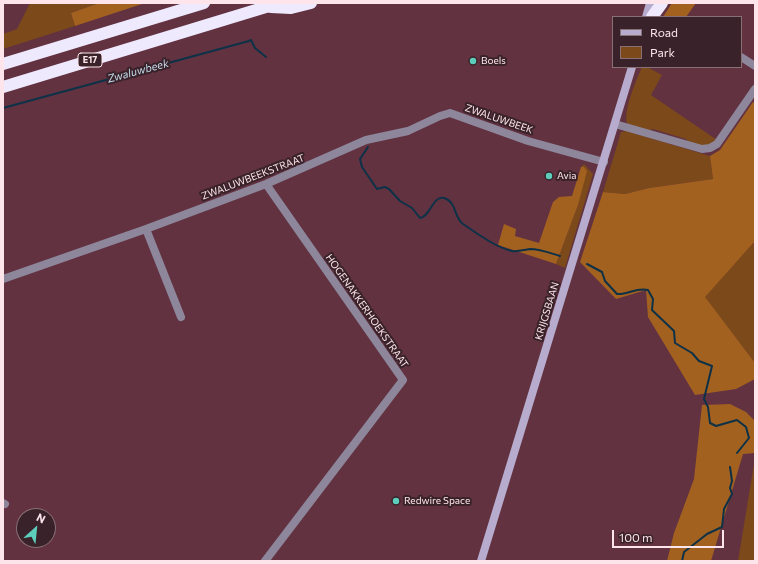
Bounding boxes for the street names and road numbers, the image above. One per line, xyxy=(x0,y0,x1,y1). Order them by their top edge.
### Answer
road number: E17 xyxy=(78,53,102,67)
street label: ZWALUWBEEK xyxy=(463,102,535,136)
street label: ZWALUWBEEKSTRAAT xyxy=(200,152,306,202)
street label: HOGENAKKERHOEKSTRAAT xyxy=(323,252,411,370)
street label: KRIJGSBAAN xyxy=(532,281,562,341)

